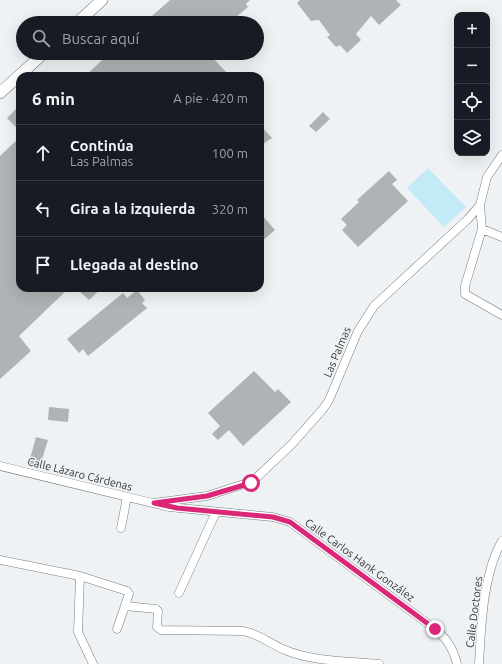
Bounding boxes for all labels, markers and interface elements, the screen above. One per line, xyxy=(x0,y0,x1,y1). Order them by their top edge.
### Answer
map controls xyxy=(454,12,490,156)
button: + xyxy=(454,12,490,48)
search box xyxy=(16,16,264,60)
icon: search xyxy=(30,27,52,49)
text: Buscar aquí xyxy=(62,30,139,47)
button: − xyxy=(454,48,490,84)
button: locate xyxy=(454,84,490,120)
text: 6 min xyxy=(32,89,75,108)
text: A pie · 420 m xyxy=(173,91,248,105)
button: layers xyxy=(454,120,490,156)
text: Continúa xyxy=(70,137,134,154)
icon: ahead xyxy=(32,142,54,164)
text: 100 m xyxy=(212,146,248,160)
text: Las Palmas xyxy=(70,154,133,168)
icon: left xyxy=(32,198,54,220)
text: Gira a la izquierda xyxy=(70,200,196,217)
text: 320 m xyxy=(212,202,248,216)
icon: arrive xyxy=(32,254,54,276)
text: Llegada al destino xyxy=(70,256,199,273)
street label: Las Palmas xyxy=(321,325,353,379)
street label: Calle Lázaro Cárdenas xyxy=(26,455,134,493)
route start xyxy=(242,474,260,492)
street label: Calle Carlos Hank González xyxy=(303,516,417,604)
street label: Calle Doctores xyxy=(464,575,484,648)
route end xyxy=(426,620,444,638)

